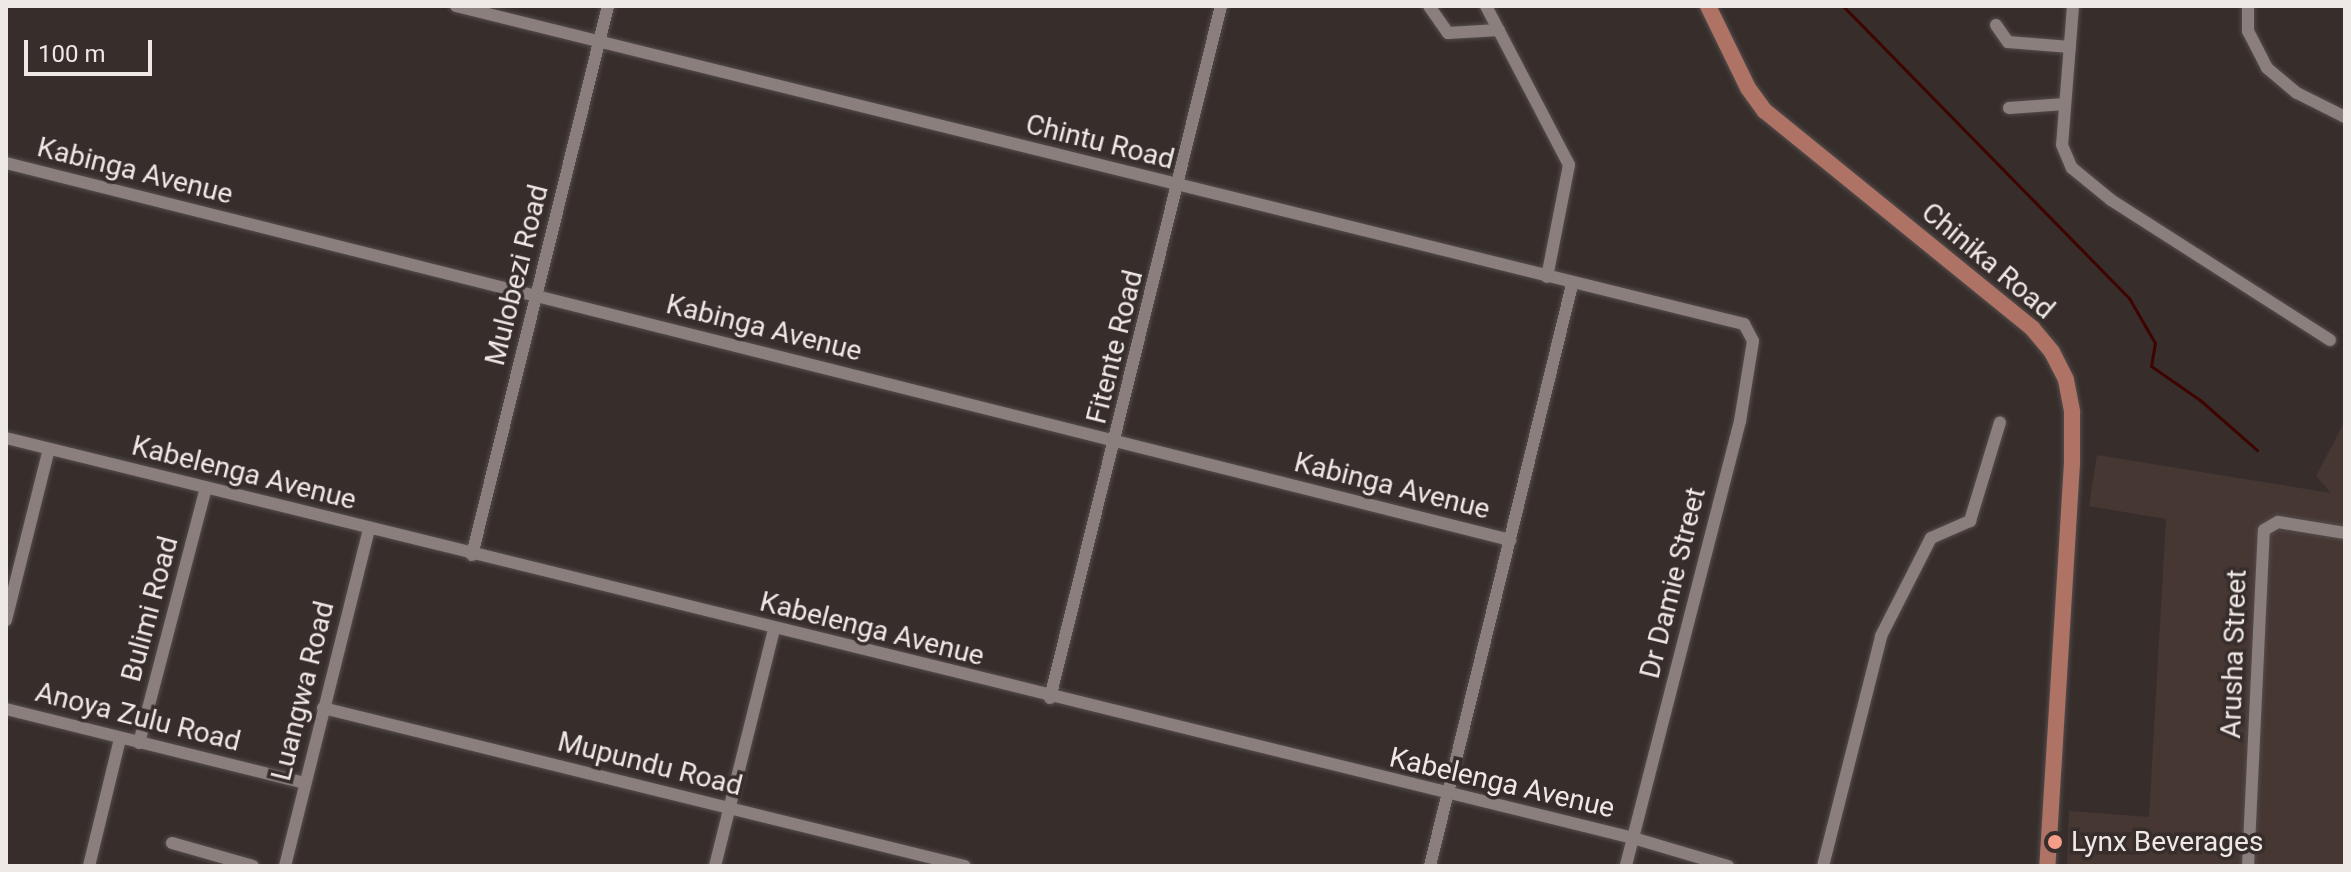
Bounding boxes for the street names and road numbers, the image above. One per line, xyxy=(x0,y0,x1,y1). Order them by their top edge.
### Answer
street label: Chintu Road xyxy=(1022,107,1178,177)
street label: Kabinga Avenue xyxy=(34,130,236,212)
street label: Mulobezi Road xyxy=(478,181,556,369)
street label: Chinika Road xyxy=(1915,196,2061,326)
street label: Fitente Road xyxy=(1080,267,1150,427)
street label: Kabinga Avenue xyxy=(663,287,865,369)
street label: Kabelenga Avenue xyxy=(128,429,360,517)
street label: Kabinga Avenue xyxy=(1291,445,1493,527)
street label: Dr Damie Street xyxy=(1633,484,1713,682)
street label: Bulimi Road xyxy=(114,533,186,685)
street label: Arusha Street xyxy=(2214,569,2254,739)
street label: Kabelenga Avenue xyxy=(756,585,988,673)
street label: Luangwa Road xyxy=(264,598,342,784)
street label: Anoya Zulu Road xyxy=(32,675,244,759)
street label: Mupundu Road xyxy=(554,725,746,803)
street label: Kabelenga Avenue xyxy=(1386,741,1618,825)

